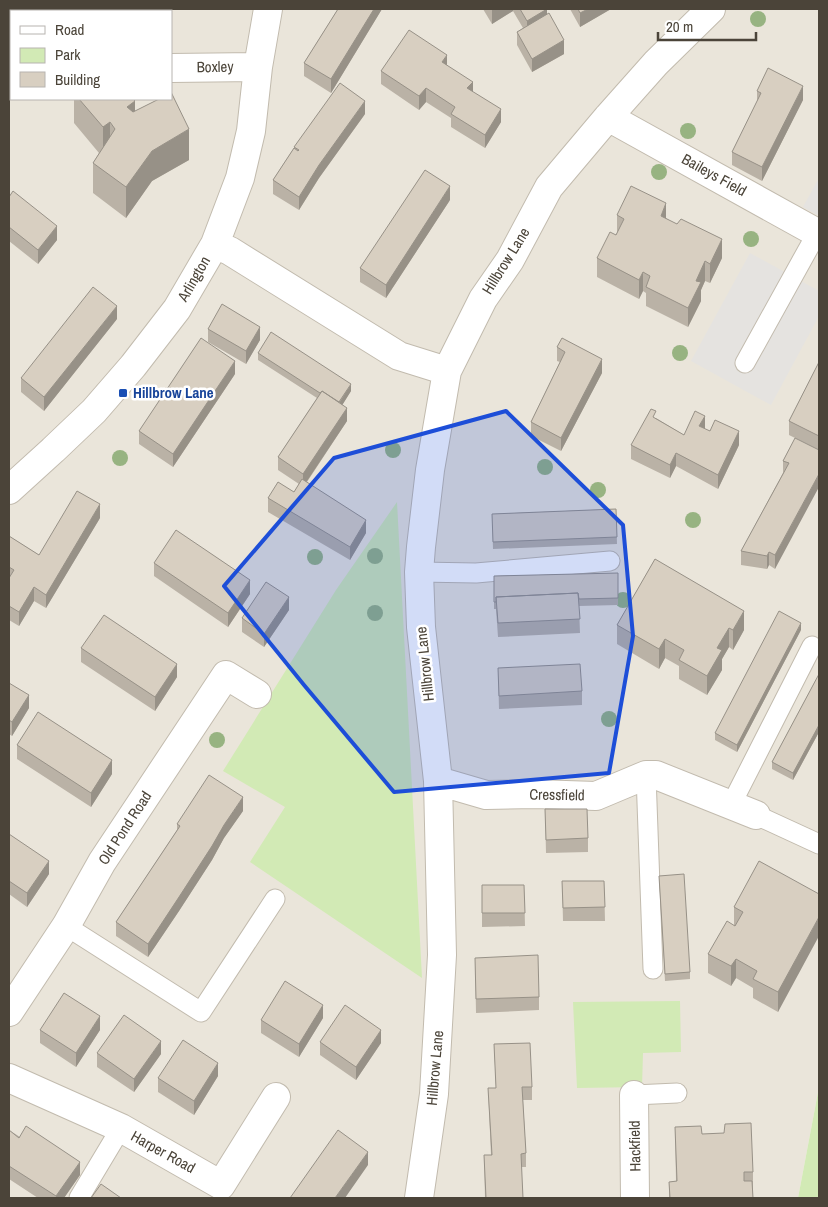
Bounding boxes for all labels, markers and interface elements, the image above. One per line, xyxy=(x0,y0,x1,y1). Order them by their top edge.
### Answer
legend xyxy=(10,10,172,100)
scale bar xyxy=(658,10,756,42)
text: 20 m xyxy=(666,16,693,37)
text: Road xyxy=(55,19,84,40)
text: Park xyxy=(55,44,81,65)
street label: Boxley xyxy=(196,56,234,77)
text: Building xyxy=(55,69,100,90)
street label: Baileys Field xyxy=(678,148,750,201)
street label: Hillbrow Lane xyxy=(477,223,534,298)
street label: Arlington xyxy=(172,252,215,306)
place label: Hillbrow Lane xyxy=(133,382,214,403)
marker: Hillbrow Lane xyxy=(117,387,129,399)
street label: Hillbrow Lane xyxy=(410,625,439,703)
street label: Cressfield xyxy=(529,784,585,805)
street label: Old Pond Road xyxy=(93,787,156,869)
street label: Hillbrow Lane xyxy=(421,1029,448,1106)
street label: Hackfield xyxy=(624,1120,645,1172)
street label: Harper Road xyxy=(127,1125,199,1178)

